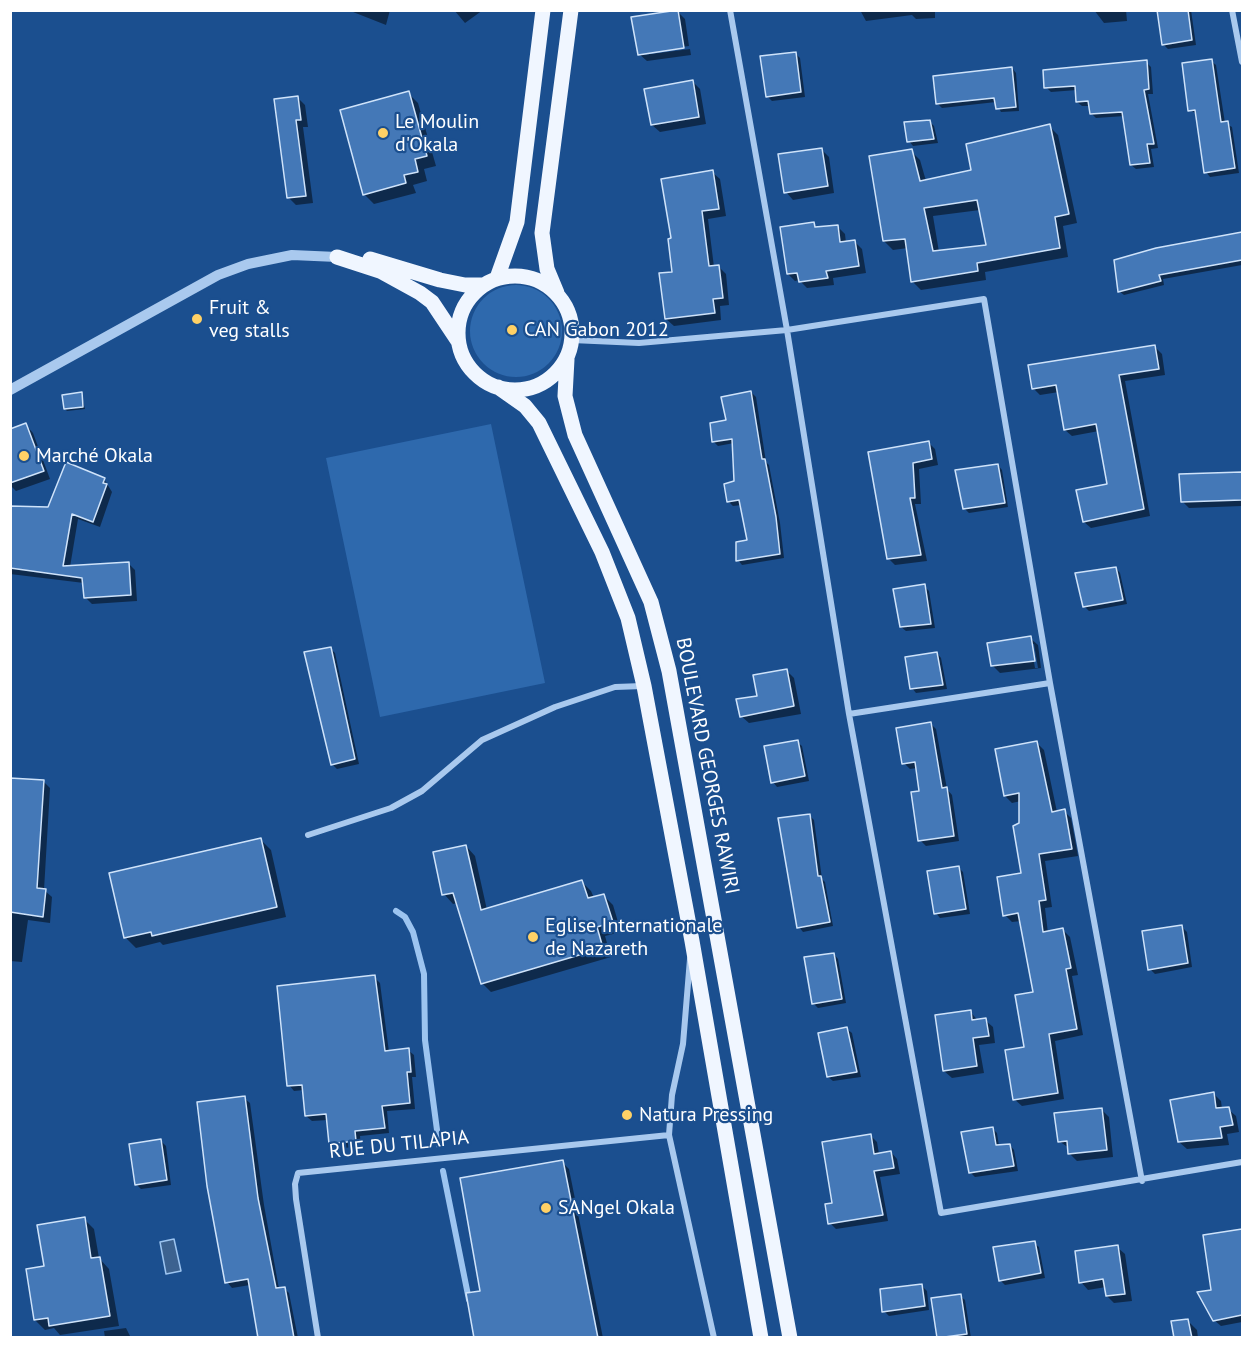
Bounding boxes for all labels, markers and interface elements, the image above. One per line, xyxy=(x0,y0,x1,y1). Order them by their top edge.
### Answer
place label: Le Moulin d'Okala xyxy=(395,110,479,157)
marker: Le Moulin d'Okala xyxy=(376,126,390,140)
place label: Fruit & veg stalls xyxy=(209,296,290,343)
marker: Fruit & veg stalls xyxy=(190,312,204,326)
place label: CAN Gabon 2012 xyxy=(524,318,669,342)
marker: CAN Gabon 2012 xyxy=(505,323,519,337)
place label: Marché Okala xyxy=(36,444,153,468)
marker: Marché Okala xyxy=(17,449,31,463)
street label: BOULEVARD GEORGES RAWIRI xyxy=(670,636,744,896)
place label: Eglise Internationale de Nazareth xyxy=(545,914,722,961)
marker: Eglise Internationale de Nazareth xyxy=(526,930,540,944)
place label: Natura Pressing xyxy=(639,1103,773,1127)
marker: Natura Pressing xyxy=(620,1108,634,1122)
street label: RUE DU TILAPIA xyxy=(328,1126,470,1164)
place label: SANgel Okala xyxy=(558,1196,675,1220)
marker: SANgel Okala xyxy=(539,1201,553,1215)

